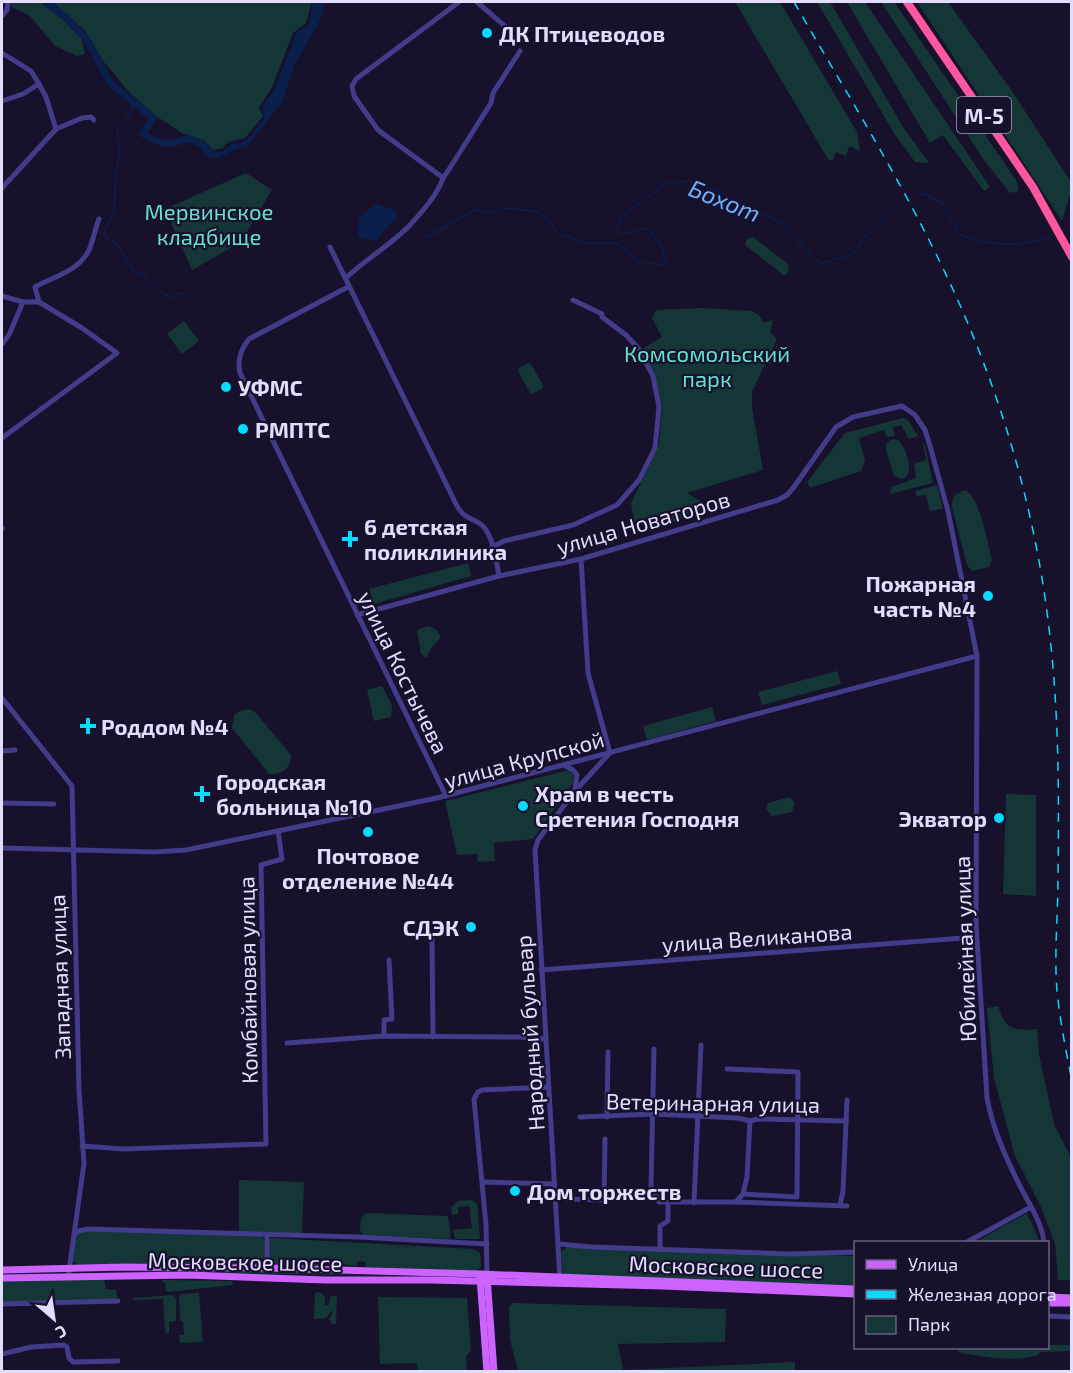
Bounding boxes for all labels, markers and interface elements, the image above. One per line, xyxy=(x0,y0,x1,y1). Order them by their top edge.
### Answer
place label: ДК Птицеводов xyxy=(499,20,665,46)
marker: ДК Птицеводов xyxy=(480,26,494,40)
road number: М-5 xyxy=(957,97,1011,133)
water label: Бохот xyxy=(685,173,765,227)
park label: Мервинское кладбище xyxy=(145,198,273,249)
park label: Комсомольский парк xyxy=(624,340,790,391)
place label: УФМС xyxy=(238,374,303,400)
marker: УФМС xyxy=(219,380,233,394)
place label: РМПТС xyxy=(255,416,330,442)
marker: РМПТС xyxy=(236,422,250,436)
street label: улица Новаторов xyxy=(554,485,733,560)
place label: 6 детская поликлиника xyxy=(364,513,507,564)
marker: 6 детская поликлиника xyxy=(341,530,359,548)
place label: Пожарная часть №4 xyxy=(866,570,976,621)
street label: улица Костычева xyxy=(353,587,455,758)
marker: Пожарная часть №4 xyxy=(981,589,995,603)
place label: Роддом №4 xyxy=(101,713,228,739)
marker: Роддом №4 xyxy=(79,717,97,735)
street label: улица Крупской xyxy=(441,725,607,794)
place label: Городская больница №10 xyxy=(216,768,373,819)
place label: Храм в честь Сретения Господня xyxy=(535,780,739,831)
marker: Городская больница №10 xyxy=(193,785,211,803)
marker: Храм в честь Сретения Господня xyxy=(516,799,530,813)
place label: Экватор xyxy=(899,805,987,831)
marker: Экватор xyxy=(992,811,1006,825)
marker: Почтовое отделение №44 xyxy=(361,825,375,839)
place label: Почтовое отделение №44 xyxy=(282,842,454,893)
street label: Юбилейная улица xyxy=(948,855,981,1043)
street label: Комбайновая улица xyxy=(232,876,263,1084)
street label: Западная улица xyxy=(43,894,76,1060)
place label: СДЭК xyxy=(403,914,459,940)
street label: улица Великанова xyxy=(661,917,853,958)
marker: СДЭК xyxy=(464,920,478,934)
street label: Народный бульвар xyxy=(509,934,550,1131)
street label: Ветеринарная улица xyxy=(606,1087,820,1118)
place label: Дом торжеств xyxy=(527,1178,681,1204)
marker: Дом торжеств xyxy=(508,1184,522,1198)
legend xyxy=(854,1241,1049,1349)
street label: Московское шоссе xyxy=(148,1246,342,1276)
street label: Московское шоссе xyxy=(628,1250,824,1282)
text: Улица xyxy=(908,1253,958,1275)
text: Железная дорога xyxy=(908,1283,1057,1305)
north arrow xyxy=(24,1289,84,1349)
text: Парк xyxy=(908,1313,950,1335)
text: С xyxy=(53,1322,70,1343)

